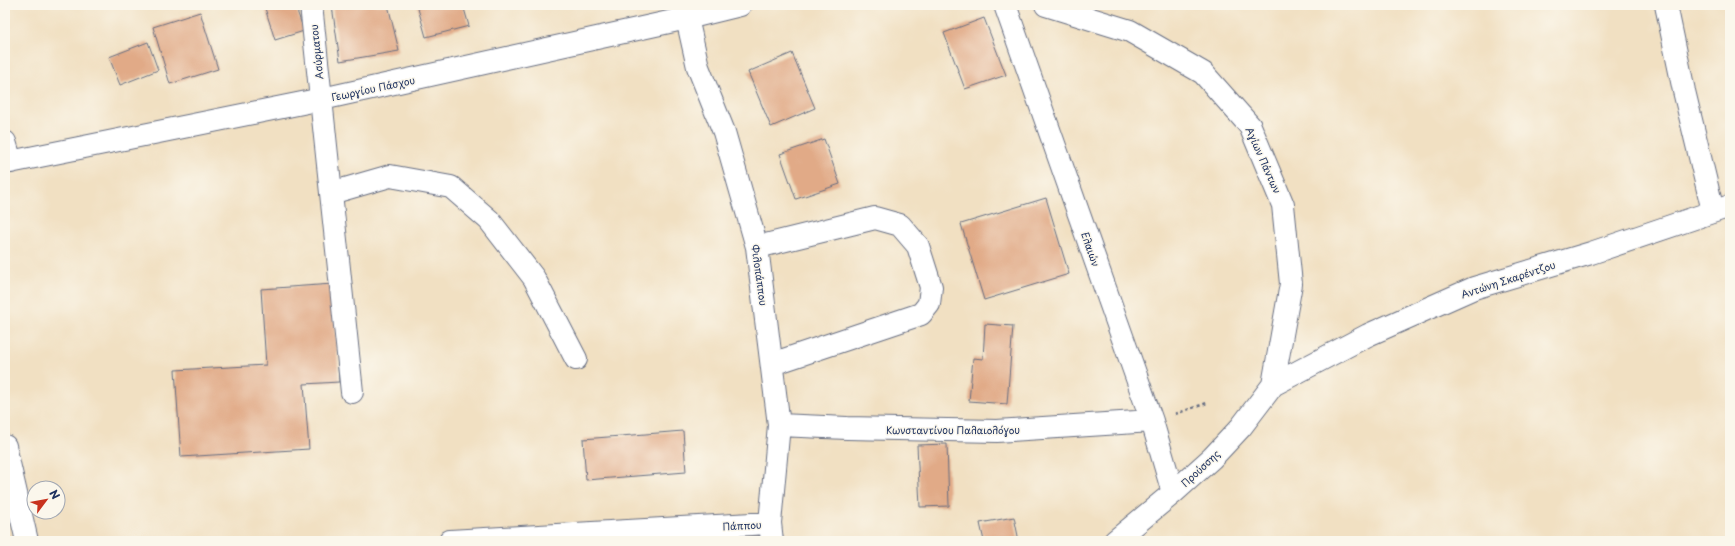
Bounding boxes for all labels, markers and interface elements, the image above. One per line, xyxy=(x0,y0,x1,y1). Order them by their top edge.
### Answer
street label: Ασύρματου xyxy=(306,24,326,80)
street label: Γεωργίου Πάσχου xyxy=(330,72,416,104)
street label: Αγίων Πάντων xyxy=(1243,124,1285,196)
street label: Ελαιών xyxy=(1078,230,1104,268)
street label: Φιλοπάππου xyxy=(748,243,772,307)
street label: Αντώνη Σκαρέντζου xyxy=(1459,257,1557,301)
street label: Κωνσταντίνου Παλαιολόγου xyxy=(886,422,1020,437)
street label: Προύσσης xyxy=(1177,446,1223,490)
north arrow xyxy=(26,480,66,520)
text: N xyxy=(45,486,65,503)
street label: Πάππου xyxy=(722,516,762,534)

